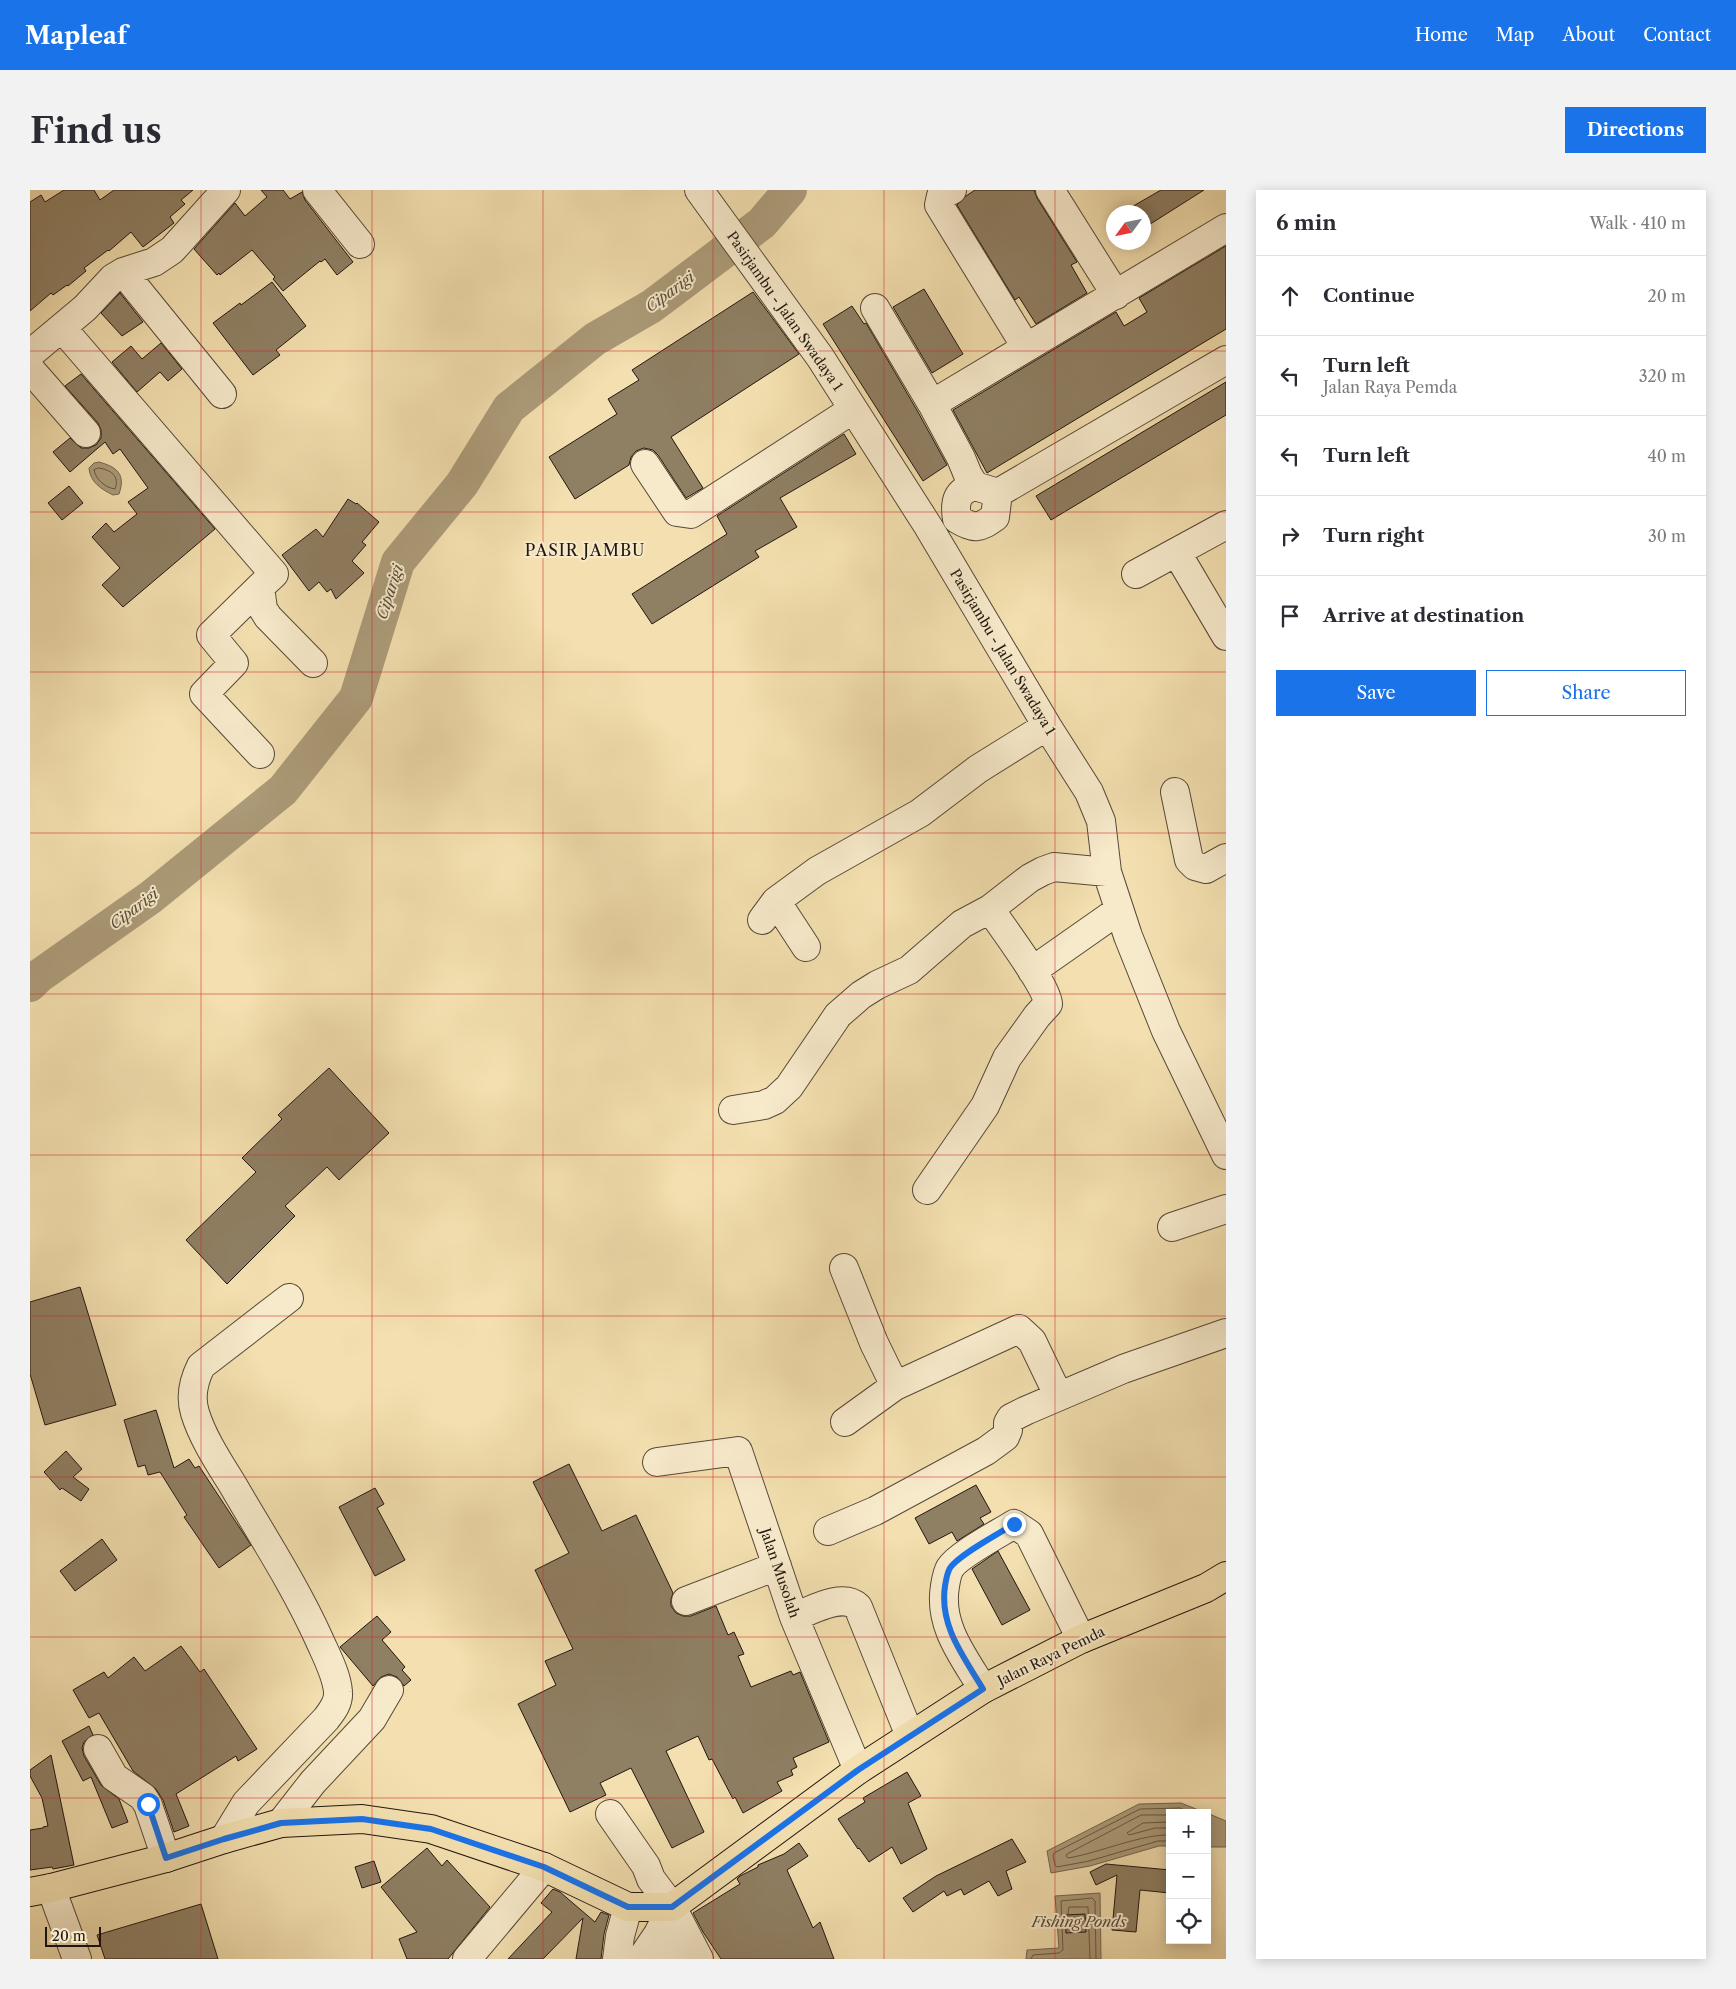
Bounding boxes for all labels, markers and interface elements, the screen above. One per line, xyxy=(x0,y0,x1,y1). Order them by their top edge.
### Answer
text: Mapleaf xyxy=(25,21,127,50)
text: Home xyxy=(1415,24,1468,46)
text: Map xyxy=(1496,24,1534,46)
text: About xyxy=(1562,24,1615,46)
text: Contact xyxy=(1643,24,1711,46)
button: Directions xyxy=(1565,107,1706,153)
text: Find us xyxy=(30,109,162,152)
north arrow xyxy=(1106,205,1151,250)
text: 6 min xyxy=(1276,210,1337,235)
text: Walk · 410 m xyxy=(1589,213,1686,233)
street label: Pasirjambu - Jalan Swadaya 1 xyxy=(723,228,847,394)
water label: Ciparigi xyxy=(641,267,699,316)
icon: ahead xyxy=(1276,282,1304,310)
text: Continue xyxy=(1323,284,1415,307)
text: 20 m xyxy=(1647,286,1686,306)
text: Turn left xyxy=(1323,354,1410,377)
icon: left xyxy=(1276,362,1304,390)
text: 320 m xyxy=(1639,366,1686,386)
text: Jalan Raya Pemda xyxy=(1323,377,1457,397)
icon: left xyxy=(1276,442,1304,470)
text: Turn left xyxy=(1323,444,1410,467)
text: 40 m xyxy=(1647,446,1686,466)
icon: right xyxy=(1276,522,1304,550)
text: Turn right xyxy=(1323,524,1424,547)
text: 30 m xyxy=(1648,526,1686,546)
district label: PASIR JAMBU xyxy=(525,540,645,560)
water label: Ciparigi xyxy=(372,561,408,621)
street label: Pasirjambu - Jalan Swadaya 1 xyxy=(946,566,1060,739)
icon: arrive xyxy=(1276,602,1304,630)
text: Arrive at destination xyxy=(1323,604,1524,627)
button: Save xyxy=(1276,670,1476,716)
button: Share xyxy=(1486,670,1686,716)
water label: Ciparigi xyxy=(106,883,163,933)
route end xyxy=(1003,1513,1026,1536)
street label: Jalan Musolah xyxy=(756,1524,804,1620)
street label: Jalan Raya Pemda xyxy=(992,1622,1108,1691)
route start xyxy=(137,1793,160,1816)
map controls xyxy=(1166,1809,1211,1944)
button: + xyxy=(1166,1809,1211,1854)
button: − xyxy=(1166,1854,1211,1899)
button: locate xyxy=(1166,1899,1211,1944)
water label: Fishing Ponds xyxy=(1030,1912,1127,1931)
scale bar xyxy=(45,1924,101,1947)
text: 20 m xyxy=(52,1927,86,1945)

